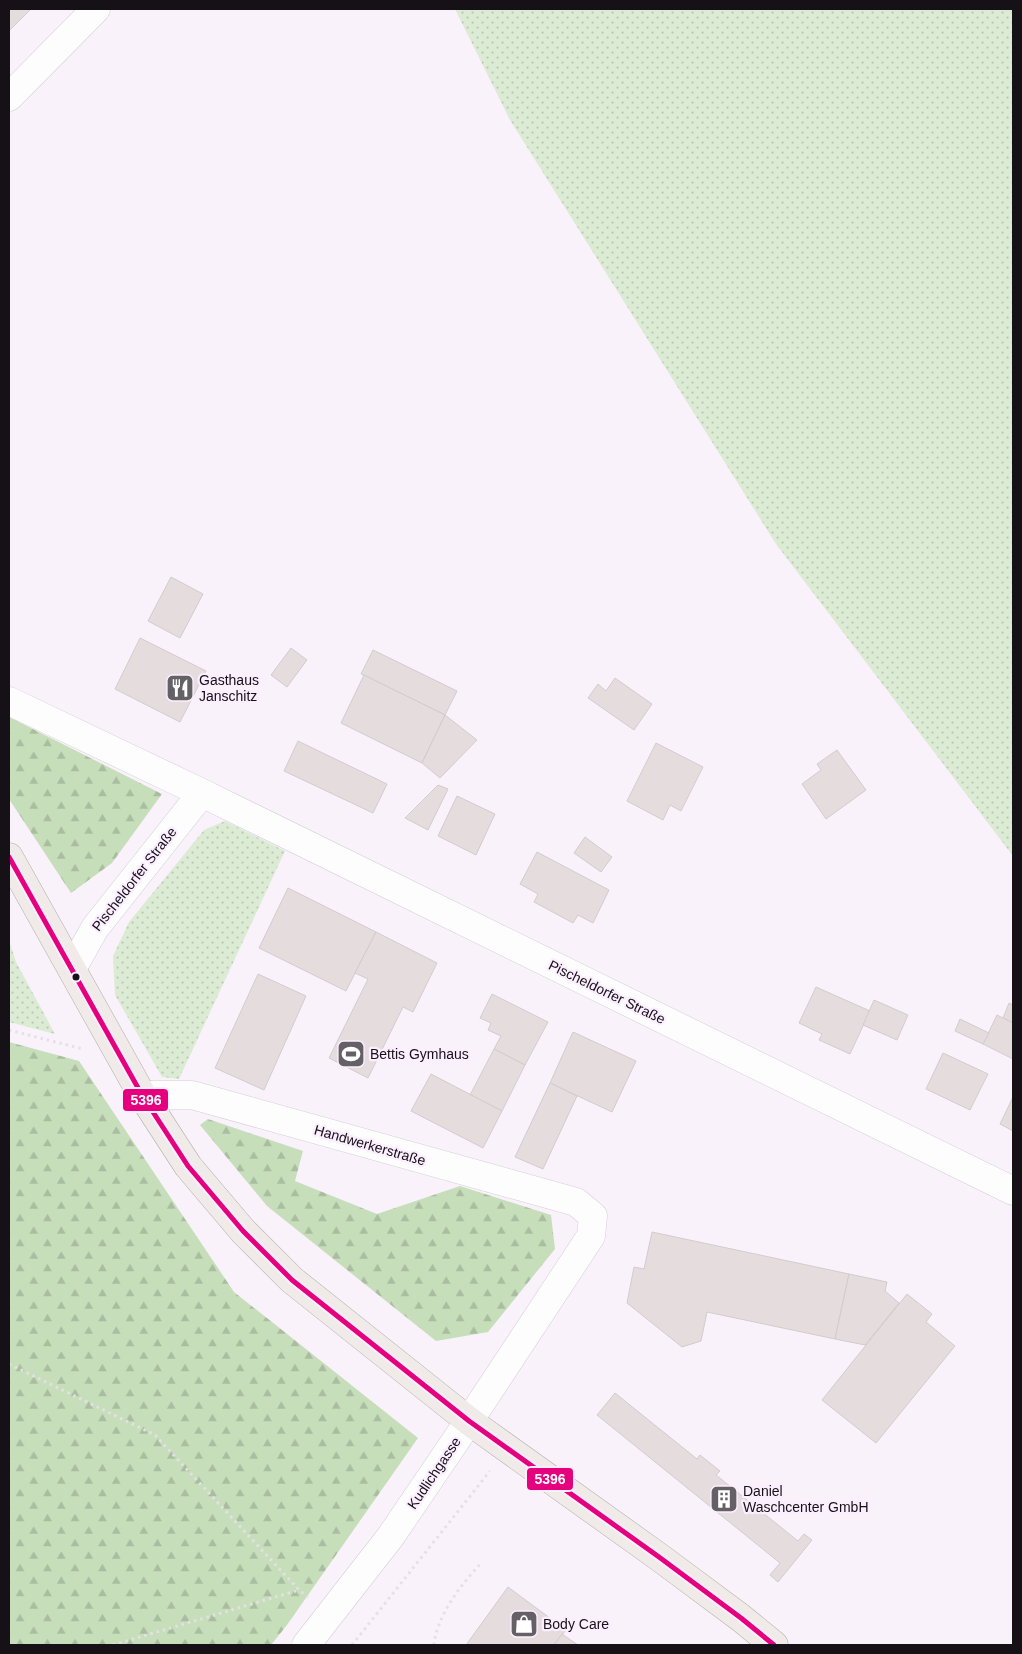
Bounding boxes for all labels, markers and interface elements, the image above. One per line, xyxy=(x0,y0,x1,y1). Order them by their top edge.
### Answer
place label: Gasthaus Janschitz xyxy=(199,672,259,704)
restaurant icon: Gasthaus Janschitz xyxy=(165,673,195,703)
street label: Pischeldorfer Straße xyxy=(88,824,180,934)
street label: Pischeldorfer Straße xyxy=(546,957,668,1027)
unlabelled marker xyxy=(71,972,81,982)
sports icon: Bettis Gymhaus xyxy=(336,1039,366,1069)
place label: Bettis Gymhaus xyxy=(370,1046,469,1062)
line badge: 5396 xyxy=(122,1088,169,1112)
text: 5396 xyxy=(130,1092,162,1108)
street label: Handwerkerstraße xyxy=(312,1121,428,1169)
street label: Kudlichgasse xyxy=(404,1434,464,1512)
line badge: 5396 xyxy=(526,1467,574,1491)
text: 5396 xyxy=(534,1471,566,1487)
place label: Daniel Waschcenter GmbH xyxy=(743,1483,869,1515)
building icon: Daniel Waschcenter GmbH xyxy=(709,1484,739,1514)
shop icon: Body Care xyxy=(509,1609,539,1639)
place label: Body Care xyxy=(543,1616,609,1632)

